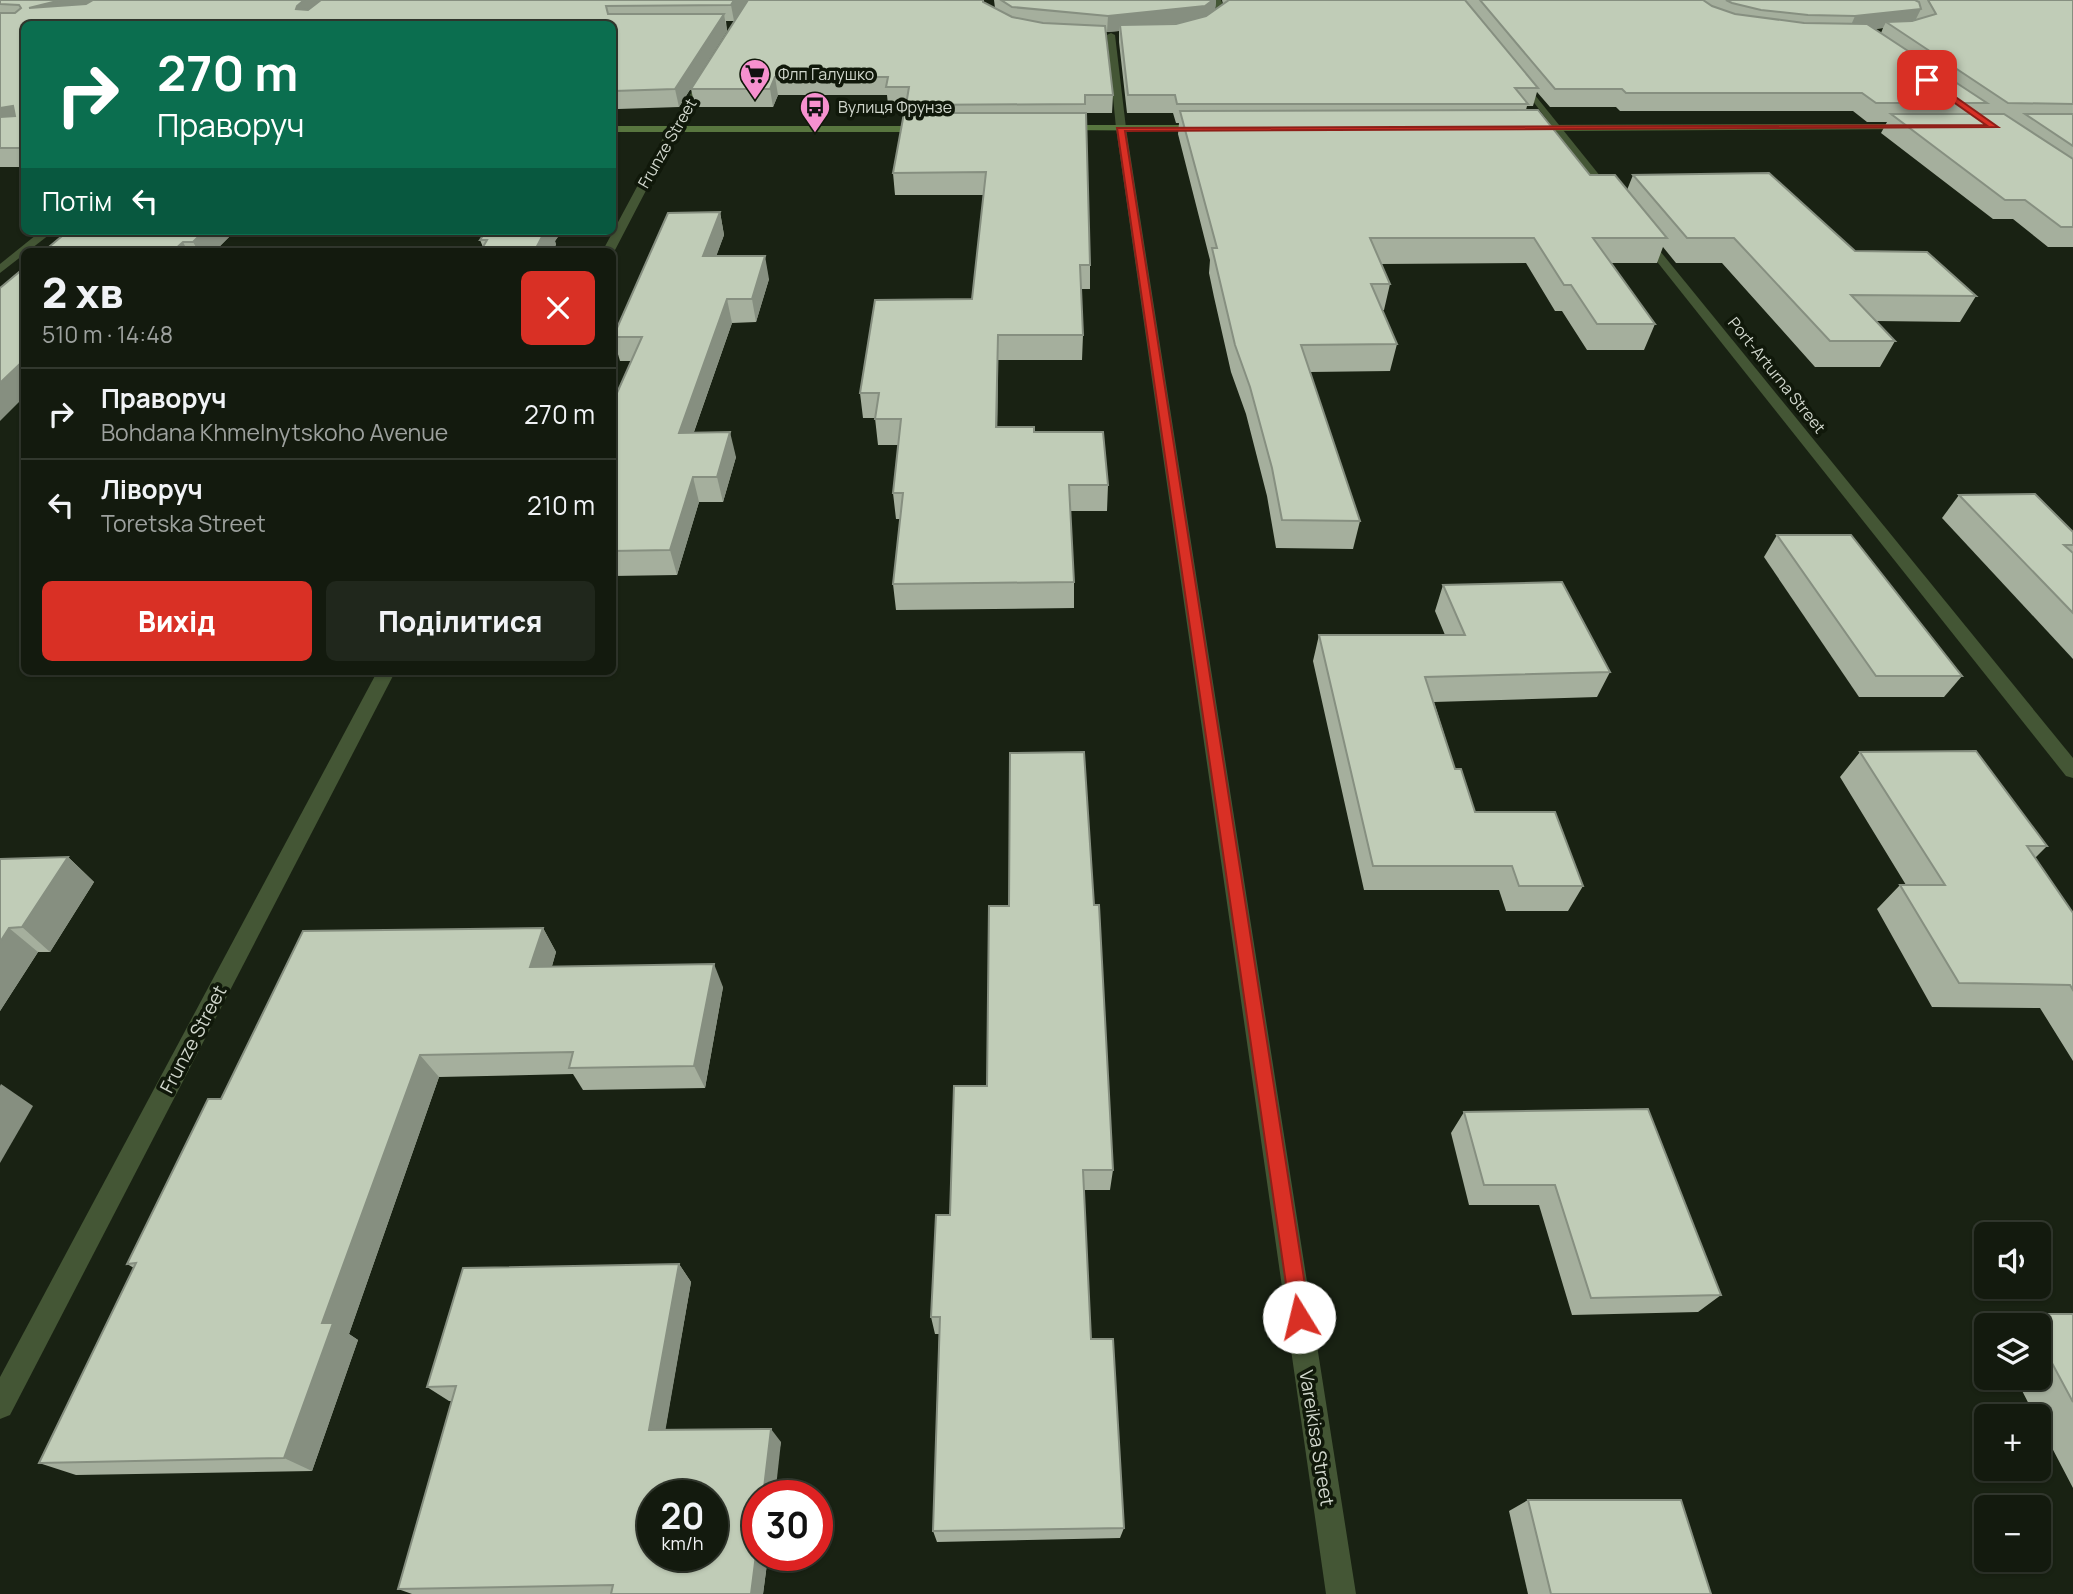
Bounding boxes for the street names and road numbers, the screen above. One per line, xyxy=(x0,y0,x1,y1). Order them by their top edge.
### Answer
street label: Frunze Street xyxy=(632,94,702,192)
street label: Port-Arturna Street xyxy=(1723,312,1831,438)
street label: Frunze Street xyxy=(154,980,232,1098)
street label: Vareikisa Street xyxy=(1293,1368,1341,1508)

